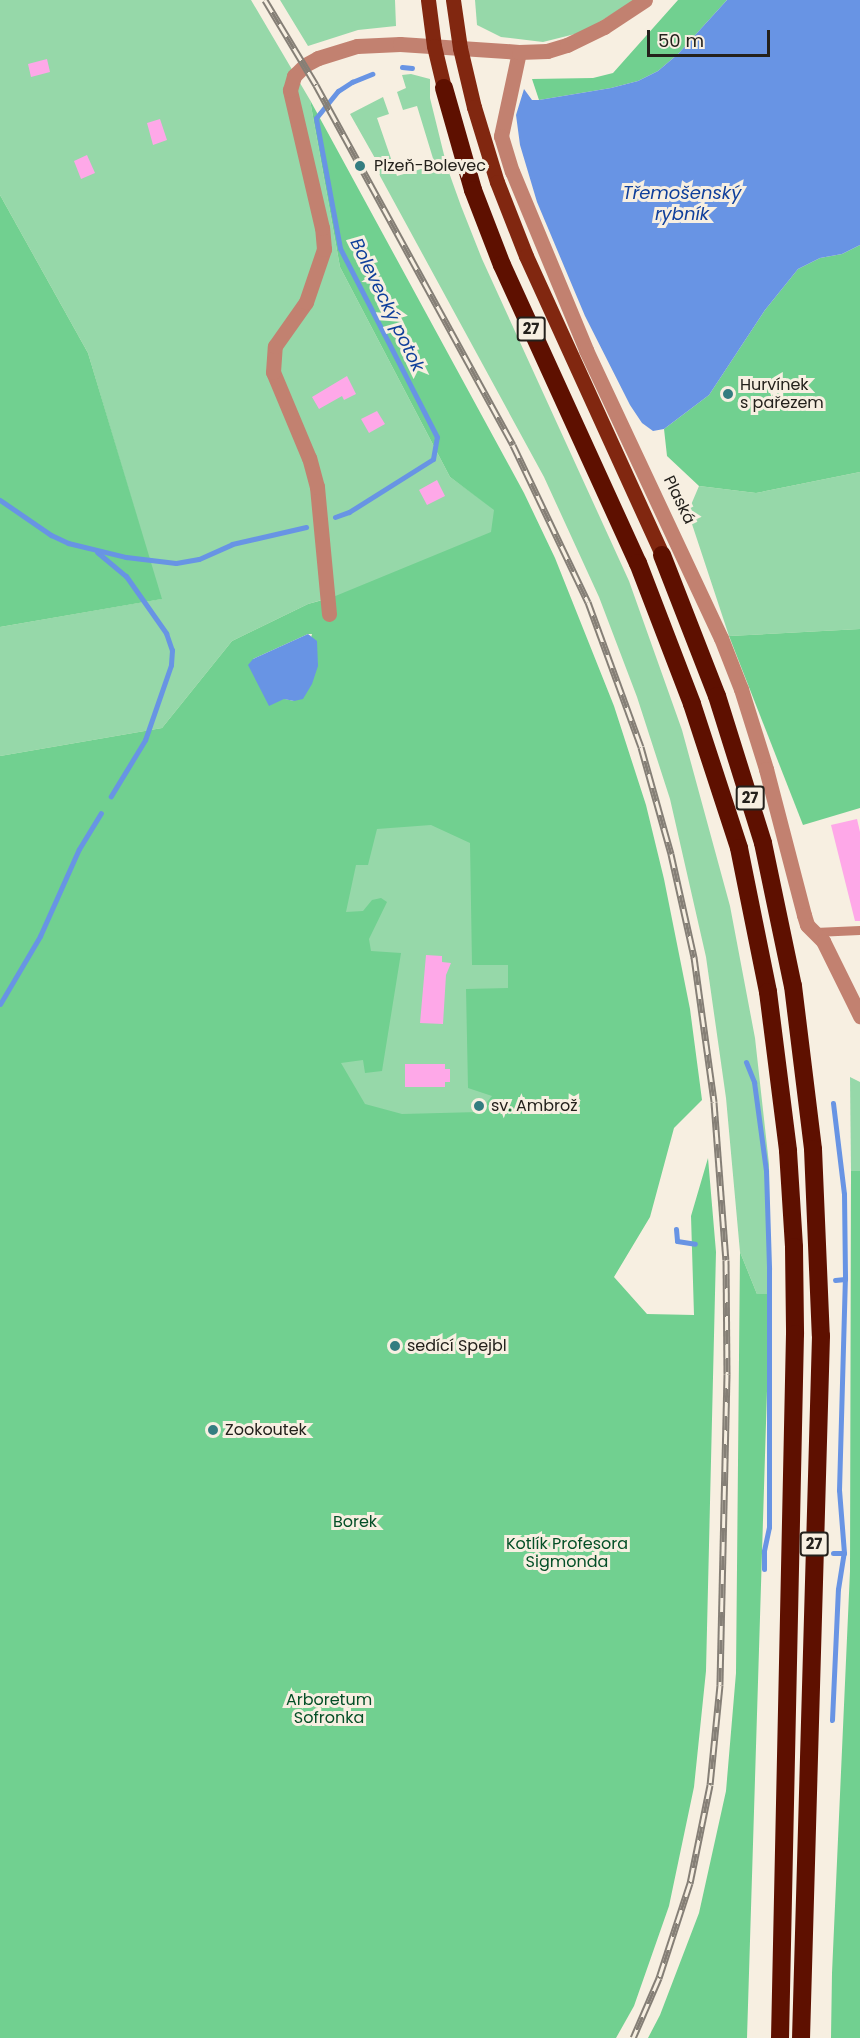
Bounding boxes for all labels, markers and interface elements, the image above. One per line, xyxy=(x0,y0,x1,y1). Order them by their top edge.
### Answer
scale bar xyxy=(650,18,773,56)
text: 50 m xyxy=(658,28,704,53)
place label: Plzeň-Bolevec xyxy=(374,156,486,176)
marker: Plzeň-Bolevec xyxy=(351,157,369,175)
water label: Třemošenský rybník xyxy=(623,183,741,226)
water label: Bolevecký potok xyxy=(345,235,429,375)
road number: 27 xyxy=(516,317,546,341)
place label: Hurvínek s pařezem xyxy=(740,375,824,413)
marker: Hurvínek s pařezem xyxy=(721,387,735,401)
street label: Plaská xyxy=(659,473,699,527)
road number: 27 xyxy=(735,786,765,810)
place label: sv. Ambrož xyxy=(491,1096,578,1116)
marker: sv. Ambrož xyxy=(472,1099,486,1113)
place label: sedící Spejbl xyxy=(407,1336,507,1356)
marker: sedící Spejbl xyxy=(388,1339,402,1353)
place label: Zookoutek xyxy=(225,1420,307,1440)
marker: Zookoutek xyxy=(206,1423,220,1437)
park label: Borek xyxy=(333,1512,377,1532)
road number: 27 xyxy=(799,1532,829,1556)
park label: Kotlík Profesora Sigmonda xyxy=(506,1534,628,1572)
park label: Arboretum Sofronka xyxy=(286,1690,372,1728)

